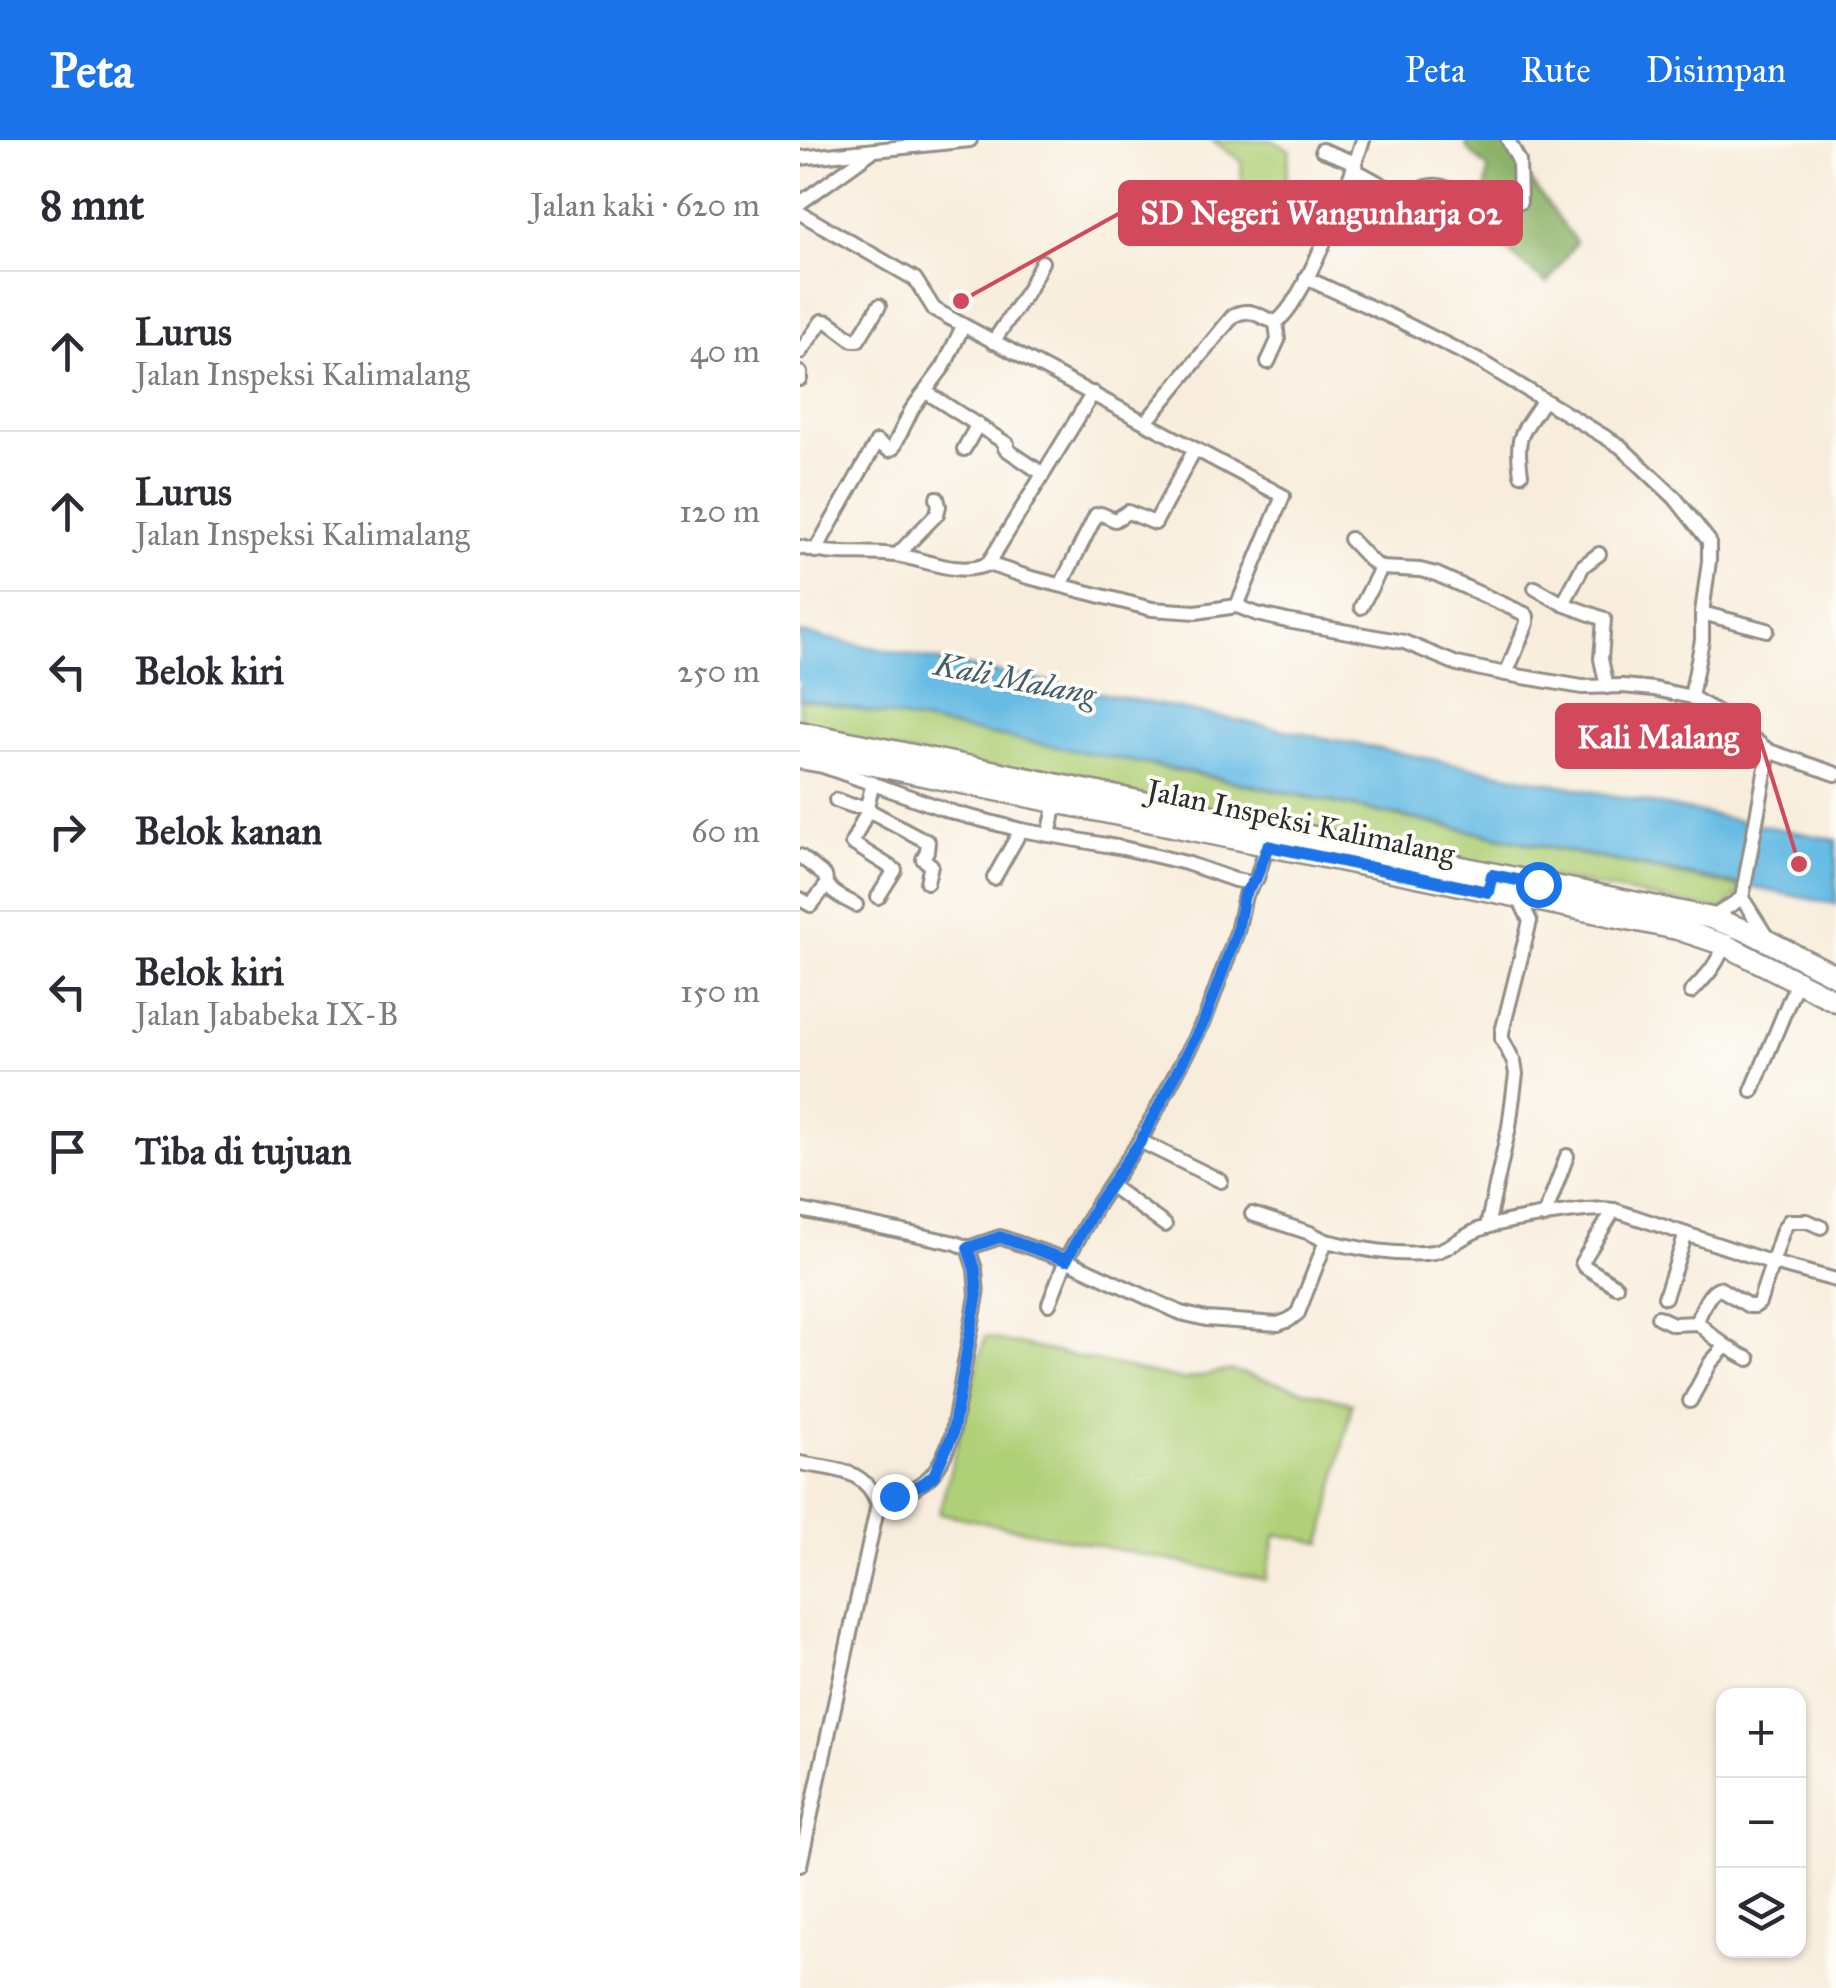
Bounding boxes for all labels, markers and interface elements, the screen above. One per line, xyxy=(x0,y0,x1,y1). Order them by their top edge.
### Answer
text: Peta xyxy=(50,41,134,100)
text: Peta xyxy=(1405,49,1466,92)
text: Rute xyxy=(1521,49,1591,92)
text: Disimpan xyxy=(1646,49,1786,92)
text: 8 mnt xyxy=(40,179,144,231)
callout: SD Negeri Wangunharja 02 xyxy=(1120,182,1521,244)
text: Jalan kaki · 620 m xyxy=(531,186,760,225)
text: SD Negeri Wangunharja 02 xyxy=(1140,194,1503,233)
text: Lurus xyxy=(135,309,232,355)
icon: ahead xyxy=(40,324,95,379)
text: 40 m xyxy=(690,332,760,371)
text: Jalan Inspeksi Kalimalang xyxy=(135,355,470,394)
text: Lurus xyxy=(135,469,232,515)
icon: ahead xyxy=(40,484,95,539)
text: 120 m xyxy=(679,492,760,531)
text: Jalan Inspeksi Kalimalang xyxy=(135,515,470,554)
icon: left xyxy=(40,644,95,699)
water label: Kali Malang xyxy=(929,644,1100,715)
text: Belok kiri xyxy=(135,648,284,694)
text: 250 m xyxy=(677,652,760,691)
callout: Kali Malang xyxy=(1557,705,1759,767)
text: Kali Malang xyxy=(1577,718,1740,757)
street label: Jalan Inspeksi Kalimalang xyxy=(1141,771,1459,872)
icon: right xyxy=(40,804,95,859)
text: Belok kanan xyxy=(135,808,322,854)
text: 60 m xyxy=(691,812,760,851)
route start xyxy=(1516,862,1562,908)
text: Belok kiri xyxy=(135,949,284,995)
icon: left xyxy=(40,964,95,1019)
text: 150 m xyxy=(680,972,760,1011)
text: Jalan Jababeka IX-B xyxy=(135,995,399,1034)
icon: arrive xyxy=(40,1124,95,1179)
text: Tiba di tujuan xyxy=(135,1128,352,1174)
route end xyxy=(872,1474,918,1520)
map controls xyxy=(1716,1688,1806,1958)
button: + xyxy=(1716,1688,1806,1778)
button: − xyxy=(1716,1778,1806,1868)
button: layers xyxy=(1716,1868,1806,1958)

